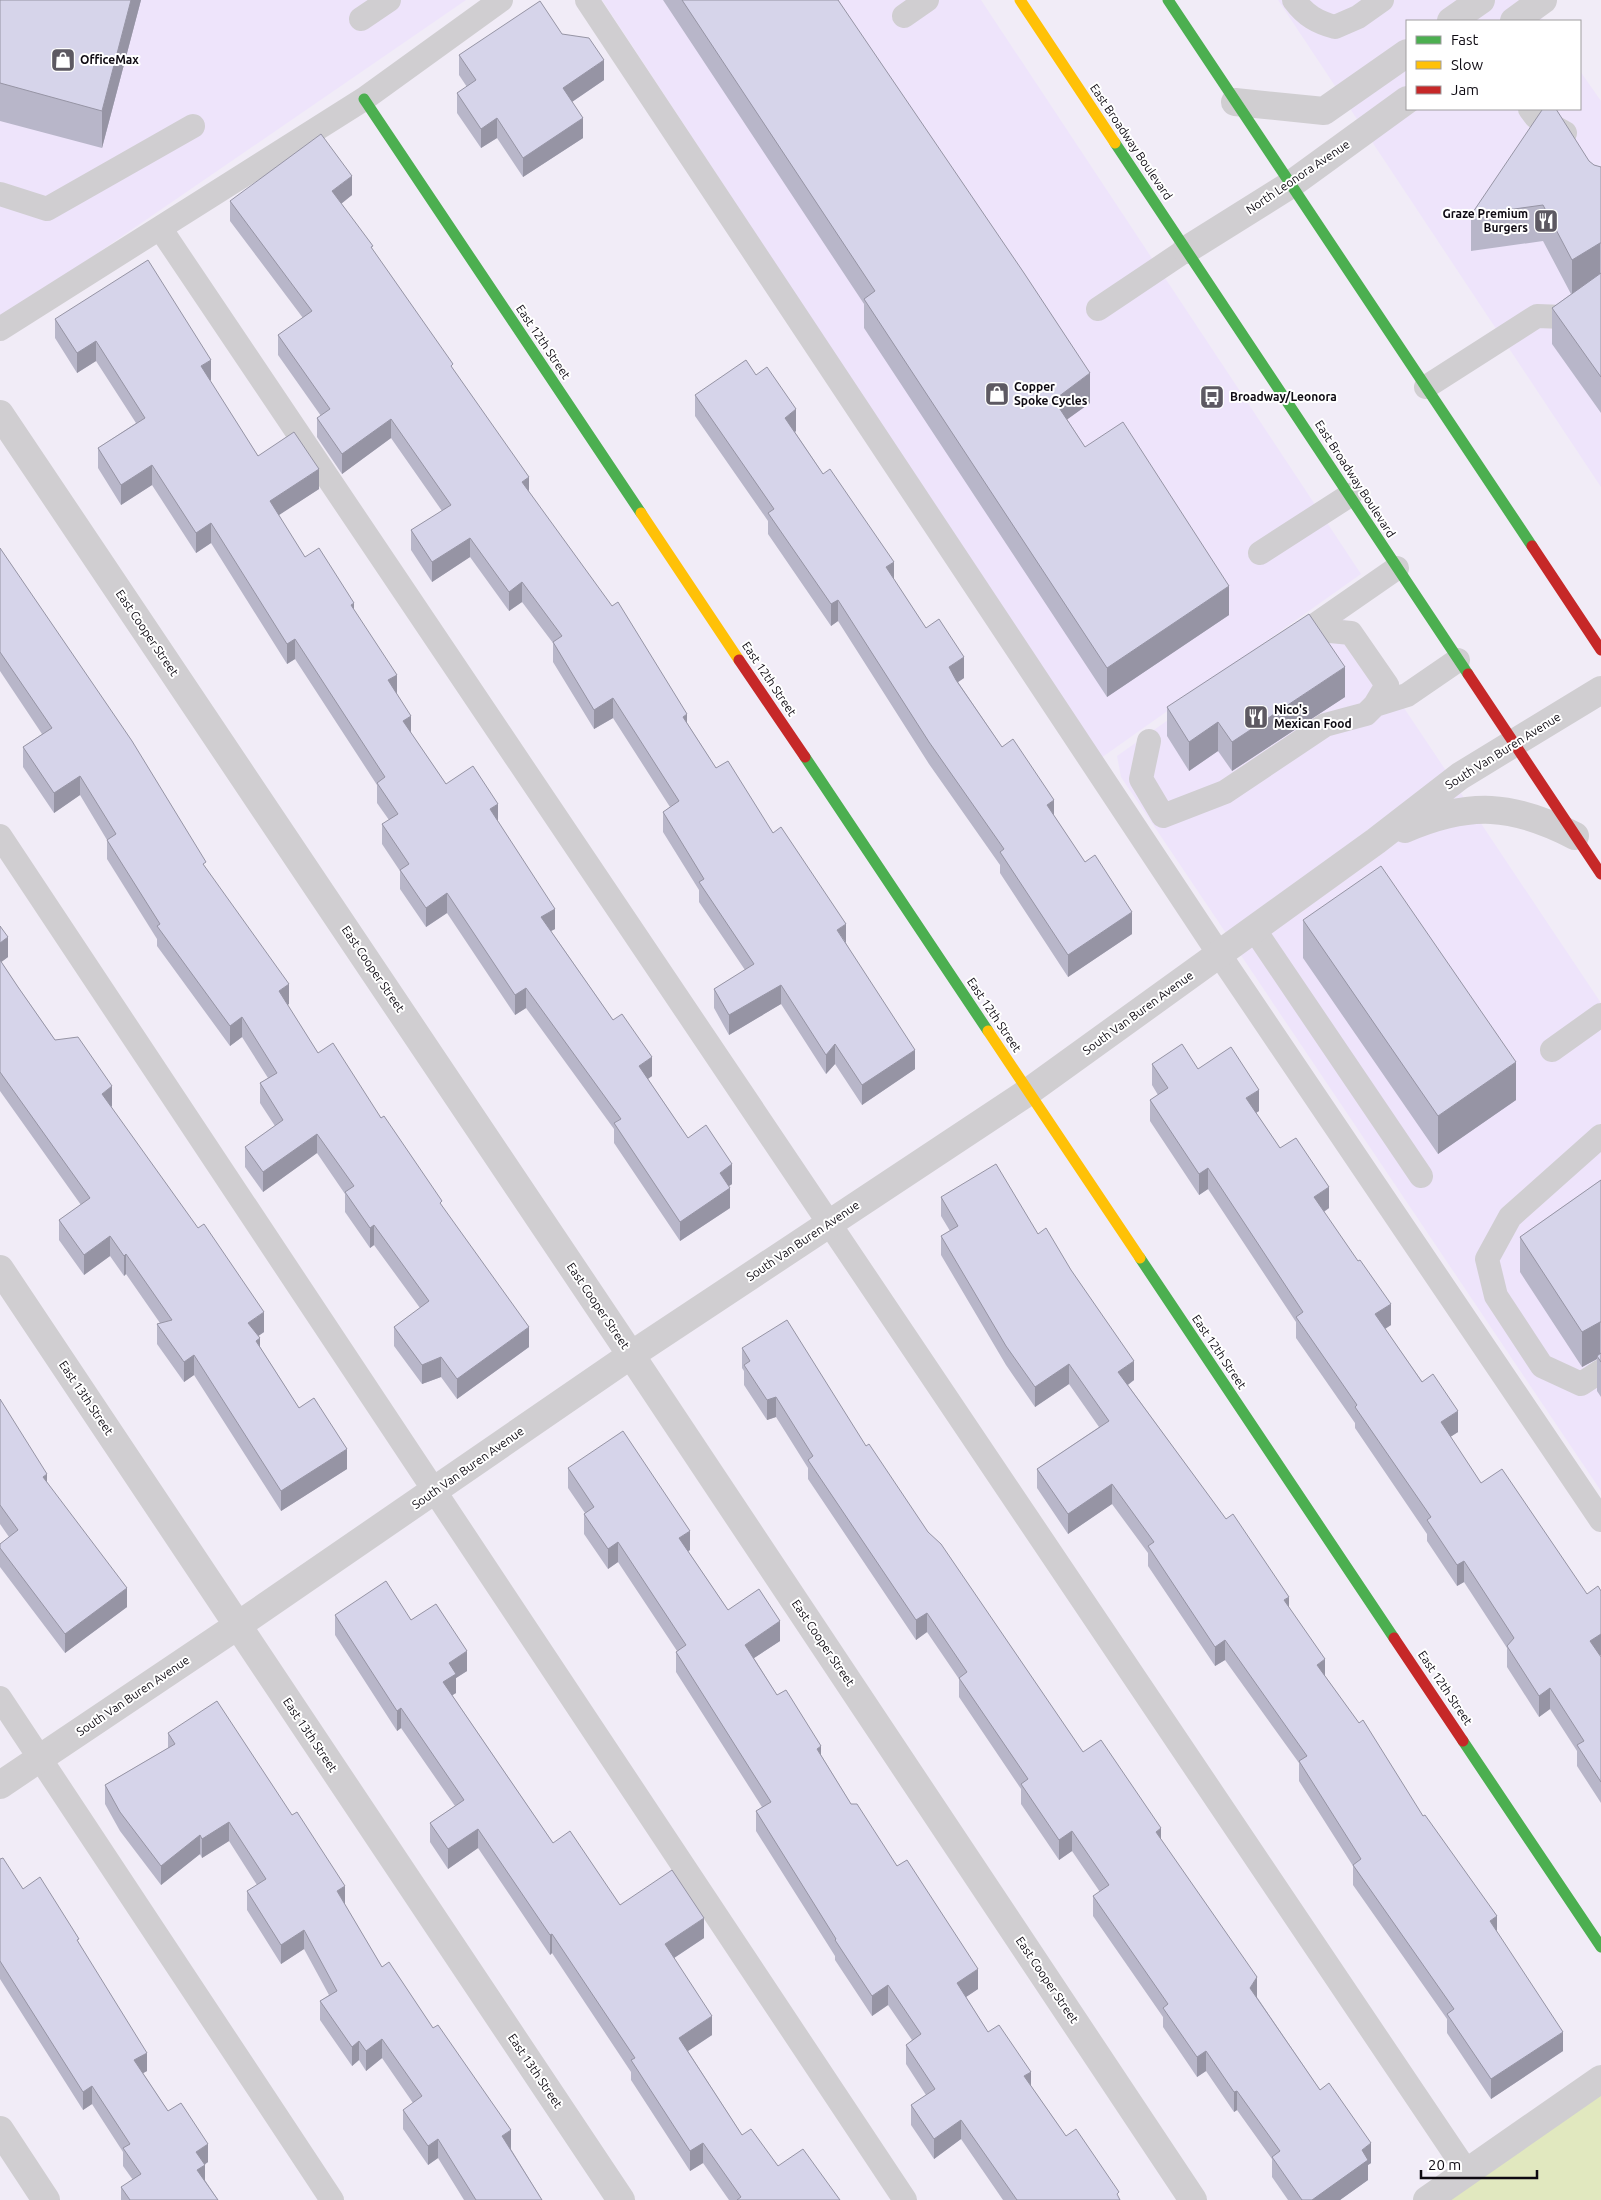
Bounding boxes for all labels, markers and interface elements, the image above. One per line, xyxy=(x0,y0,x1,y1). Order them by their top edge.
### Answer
legend xyxy=(1406,20,1581,110)
text: Fast xyxy=(1451,31,1479,48)
shop icon: OfficeMax xyxy=(50,47,76,73)
place label: OfficeMax xyxy=(80,53,139,66)
text: Slow xyxy=(1451,56,1484,73)
street label: East Broadway Boulevard xyxy=(1088,81,1175,202)
text: Jam xyxy=(1451,81,1479,98)
street label: North Leonora Avenue xyxy=(1244,137,1352,216)
place label: Graze Premium Burgers xyxy=(1442,207,1528,234)
restaurant icon: Graze Premium Burgers xyxy=(1533,208,1559,234)
street label: East 12th Street xyxy=(514,302,573,382)
place label: Copper Spoke Cycles xyxy=(1014,380,1088,407)
shop icon: Copper Spoke Cycles xyxy=(984,381,1010,407)
bus stop icon: Broadway/Leonora xyxy=(1199,384,1225,410)
place label: Broadway/Leonora xyxy=(1230,390,1337,403)
street label: East Broadway Boulevard xyxy=(1313,418,1398,540)
street label: East Cooper Street xyxy=(114,587,181,679)
street label: East 12th Street xyxy=(740,639,799,719)
place label: Nico's Mexican Food xyxy=(1274,703,1352,730)
restaurant icon: Nico's Mexican Food xyxy=(1243,704,1269,730)
street label: South Van Buren Avenue xyxy=(1443,710,1563,791)
street label: East Cooper Street xyxy=(340,923,407,1015)
street label: South Van Buren Avenue xyxy=(1080,968,1195,1057)
street label: East 12th Street xyxy=(965,975,1024,1055)
street label: South Van Buren Avenue xyxy=(744,1198,862,1283)
street label: East Cooper Street xyxy=(565,1260,632,1352)
street label: East 12th Street xyxy=(1190,1312,1249,1392)
street label: East 13th Street xyxy=(57,1358,116,1438)
street label: South Van Buren Avenue xyxy=(409,1424,526,1511)
street label: East Cooper Street xyxy=(790,1597,857,1689)
street label: East 12th Street xyxy=(1416,1648,1475,1728)
street label: South Van Buren Avenue xyxy=(74,1653,192,1738)
street label: East 13th Street xyxy=(281,1695,340,1775)
street label: East Cooper Street xyxy=(1014,1934,1081,2026)
street label: East 13th Street xyxy=(506,2031,565,2111)
scale bar xyxy=(1421,2148,1537,2180)
text: 20 m xyxy=(1428,2156,1461,2173)

